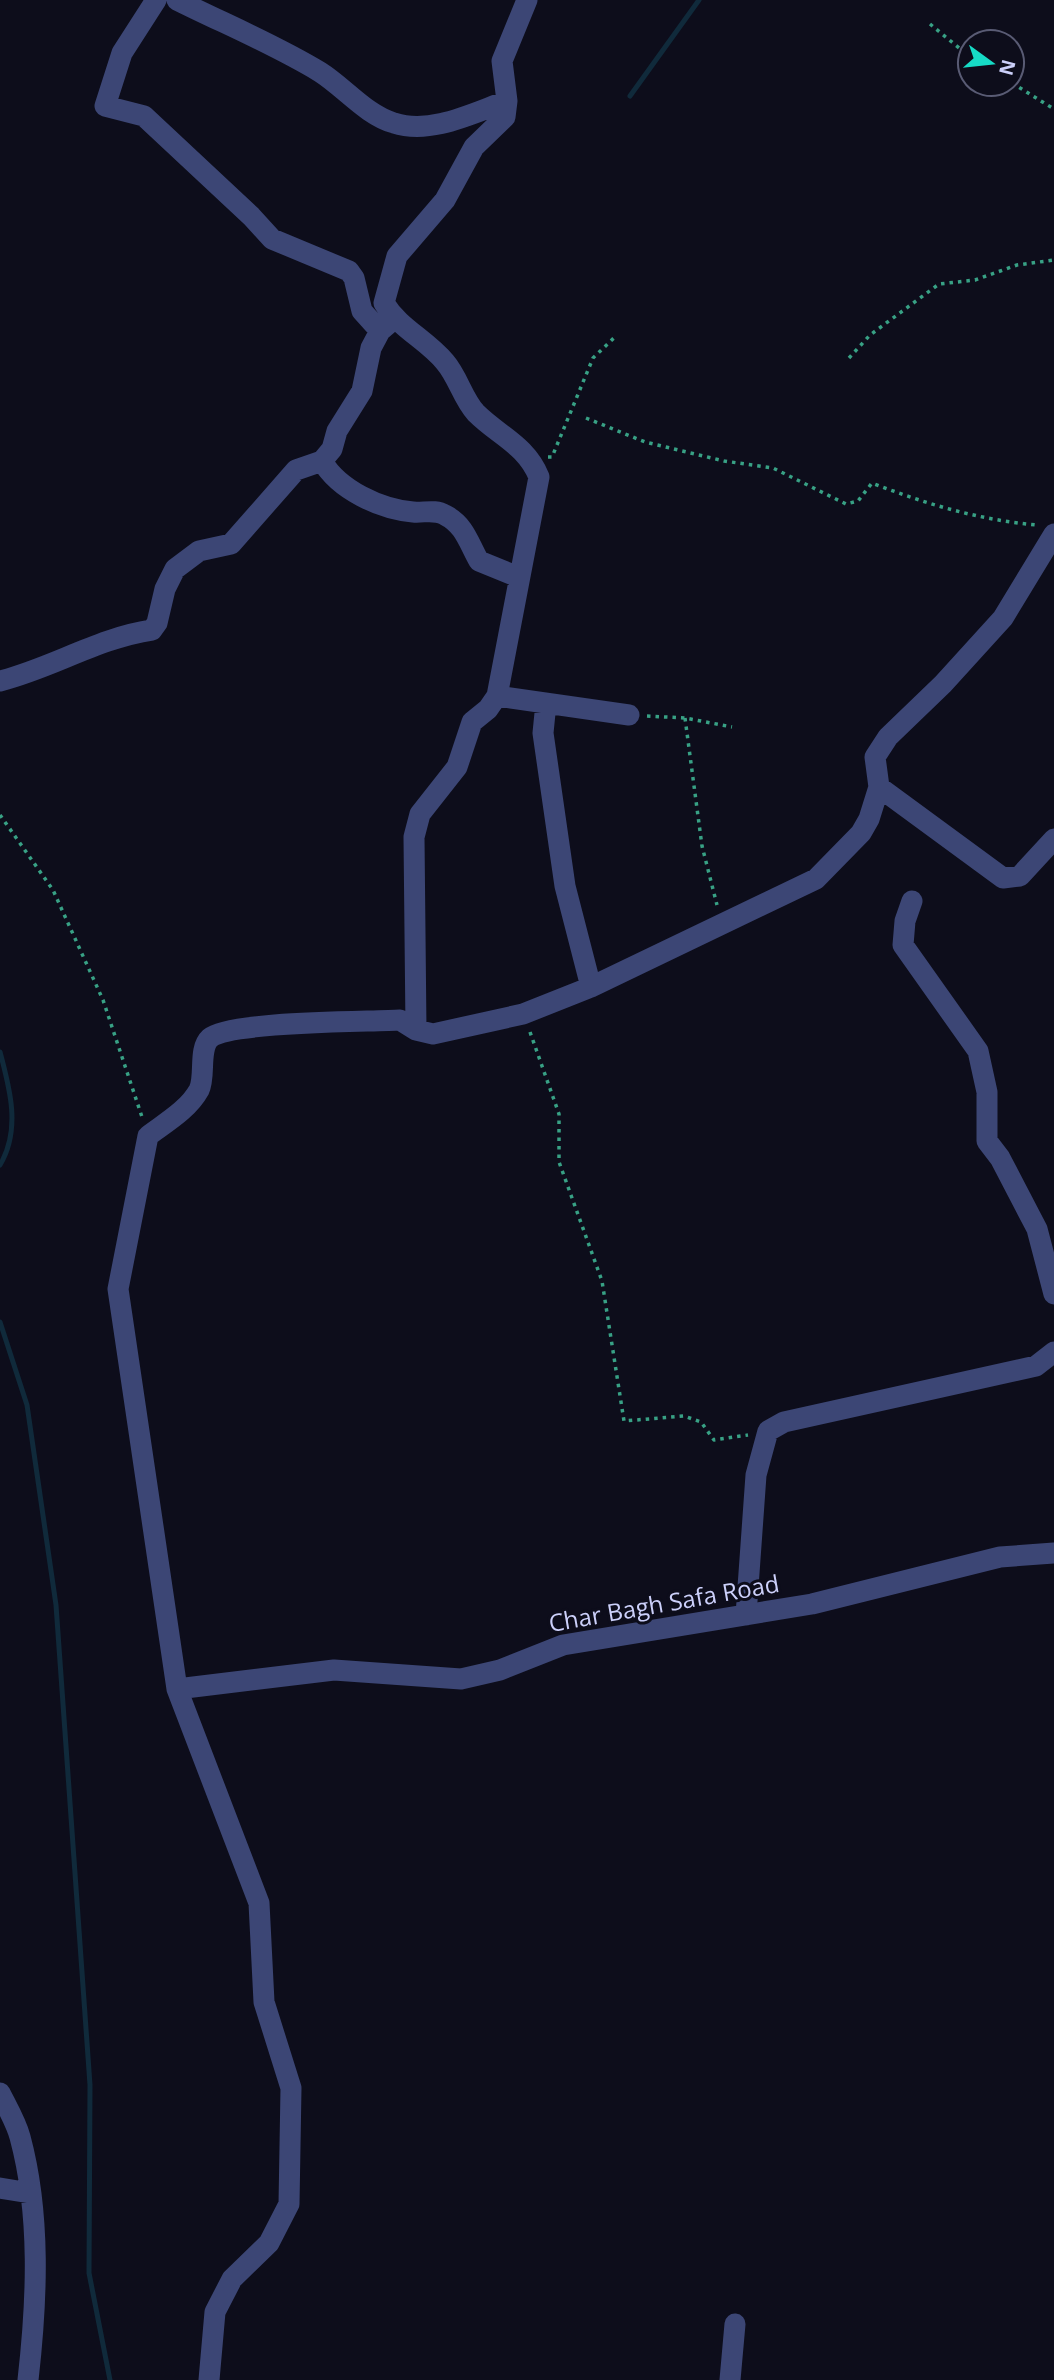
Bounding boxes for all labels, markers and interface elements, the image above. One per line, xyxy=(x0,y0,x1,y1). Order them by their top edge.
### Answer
north arrow xyxy=(956,28,1026,98)
text: N xyxy=(993,57,1022,78)
street label: Char Bagh Safa Road xyxy=(546,1566,782,1639)

